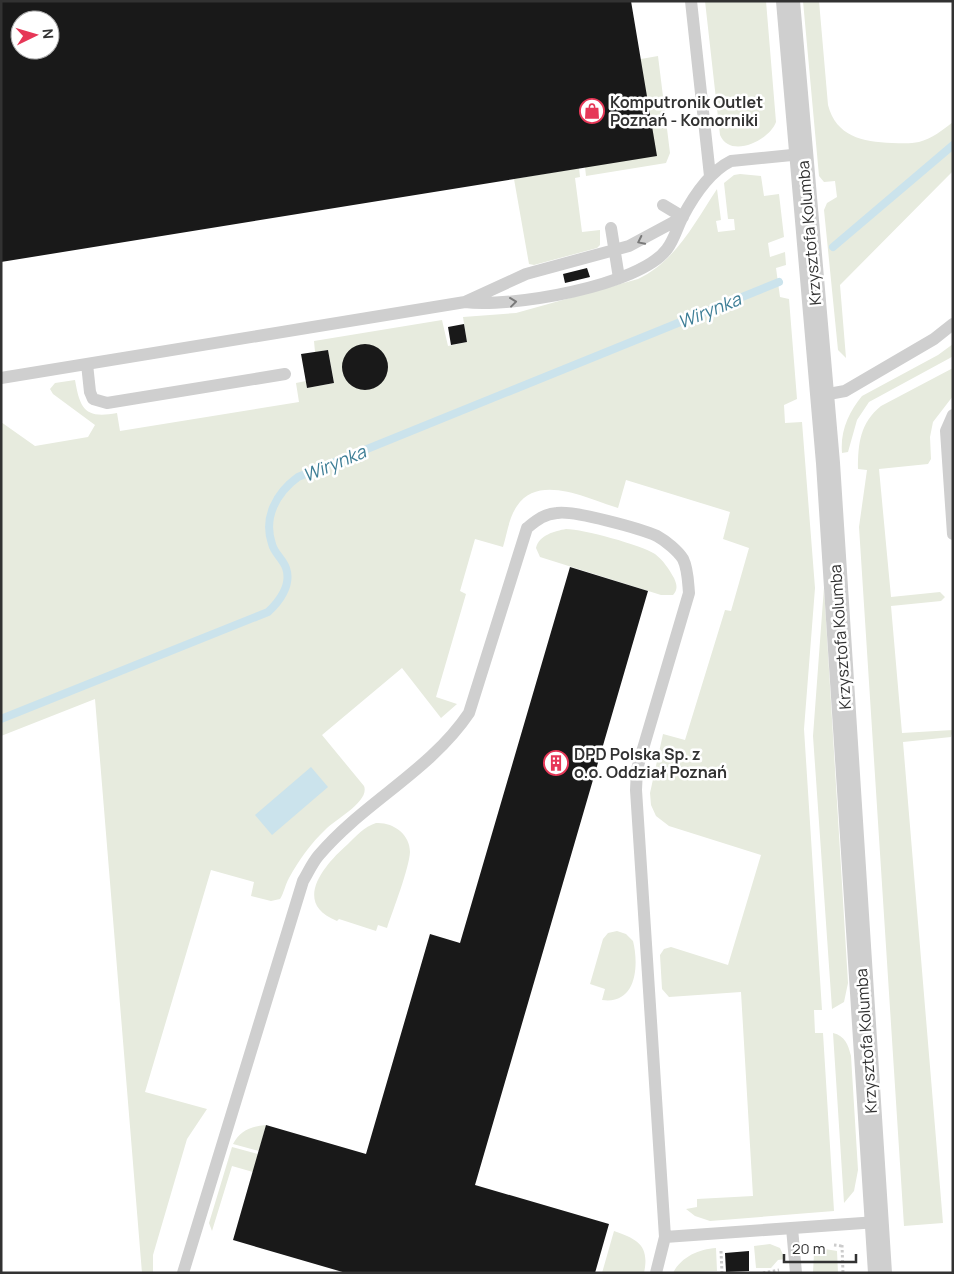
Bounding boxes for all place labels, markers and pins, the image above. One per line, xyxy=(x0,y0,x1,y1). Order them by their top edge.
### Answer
place label: Komputronik Outlet Poznań - Komorniki xyxy=(610,91,763,131)
shop icon: Komputronik Outlet Poznań - Komorniki xyxy=(579,98,605,124)
place label: DPD Polska Sp. z o.o. Oddział Poznań xyxy=(574,743,727,783)
building icon: DPD Polska Sp. z o.o. Oddział Poznań xyxy=(543,750,569,776)

